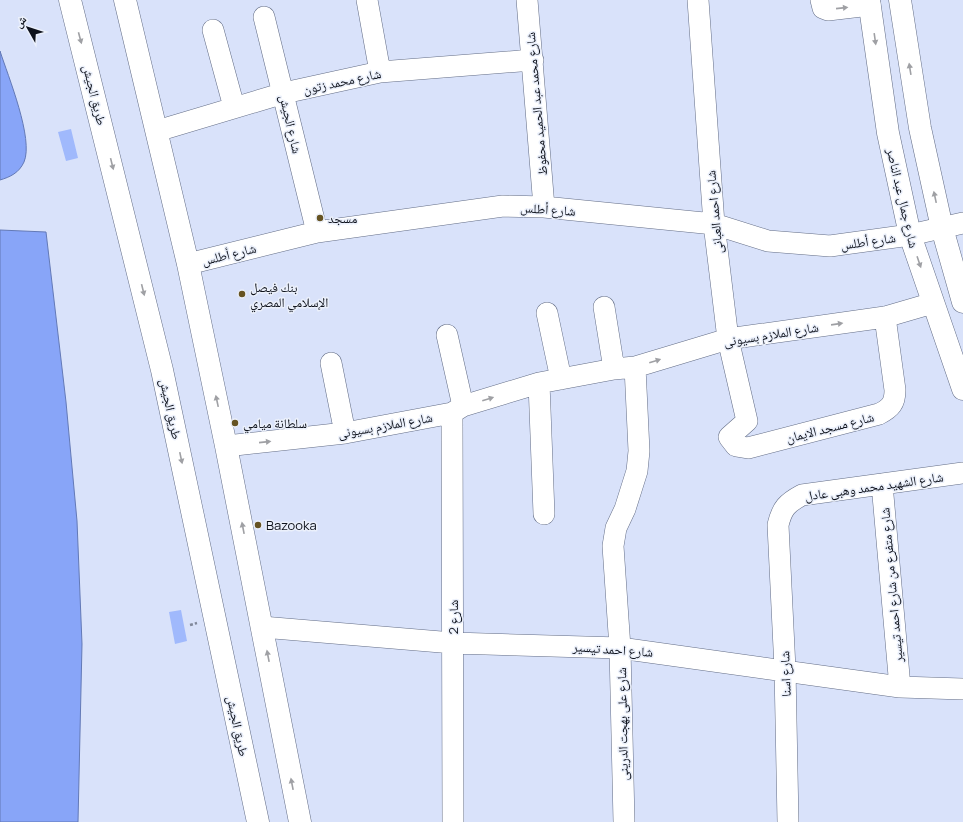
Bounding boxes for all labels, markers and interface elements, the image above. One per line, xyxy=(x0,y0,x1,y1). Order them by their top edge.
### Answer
one-way arrow xyxy=(836,5,848,12)
north arrow xyxy=(8,8,48,48)
text: ش xyxy=(10,12,30,31)
street label: شارع محمد عبد الحميد محفوظ xyxy=(521,31,552,177)
one-way arrow xyxy=(77,32,83,44)
one-way arrow xyxy=(872,33,878,45)
street label: طريق الجيش xyxy=(79,63,111,127)
one-way arrow xyxy=(907,63,913,76)
street label: شارع محمد زتون xyxy=(301,64,383,99)
street label: شارع الجيش xyxy=(275,93,306,155)
street label: شارع جمال عبد الناصر xyxy=(882,145,923,250)
one-way arrow xyxy=(109,158,115,170)
street label: شارع احمد العبانى xyxy=(701,169,728,254)
one-way arrow xyxy=(931,191,937,203)
street label: شارع أطلس xyxy=(520,198,576,221)
place label: مسجد xyxy=(328,209,357,227)
marker: مسجد xyxy=(315,213,325,223)
street label: شارع أطلس xyxy=(839,228,897,255)
street label: شارع أطلس xyxy=(200,239,258,270)
one-way arrow xyxy=(916,256,922,268)
place label: بنك فيصل الإسلامي المصري xyxy=(250,278,328,313)
one-way arrow xyxy=(140,284,146,296)
marker: بنك فيصل الإسلامي المصري xyxy=(237,289,247,299)
street label: شارع الملازم بسيونى xyxy=(722,318,820,351)
one-way arrow xyxy=(831,321,843,327)
one-way arrow xyxy=(650,358,662,364)
street label: طريق الجيش xyxy=(156,377,186,441)
one-way arrow xyxy=(213,395,219,407)
one-way arrow xyxy=(482,396,494,402)
street label: شارع مسجد الايمان xyxy=(784,407,876,448)
street label: شارع الملازم بسيونى xyxy=(336,408,434,443)
place label: سلطانة ميامي xyxy=(243,414,307,434)
marker: سلطانة ميامي xyxy=(230,418,240,428)
one-way arrow xyxy=(259,438,271,445)
one-way arrow xyxy=(179,452,185,464)
street label: شارع الشهيد محمد وهبى عادل xyxy=(803,467,945,506)
street label: شارع متفرع من شارع احمد تيسير xyxy=(875,507,908,664)
place label: Bazooka xyxy=(266,516,317,534)
marker: Bazooka xyxy=(253,520,263,530)
one-way arrow xyxy=(239,522,245,535)
street label: شارع 2 xyxy=(444,600,463,634)
street label: شارع احمد تيسير xyxy=(571,637,654,662)
one-way arrow xyxy=(264,650,270,662)
street label: شارع اسنا xyxy=(775,651,796,697)
street label: شارع على بهجت الدرينى xyxy=(612,667,633,781)
street label: طريق الجيش xyxy=(223,694,253,758)
one-way arrow xyxy=(289,778,295,790)

